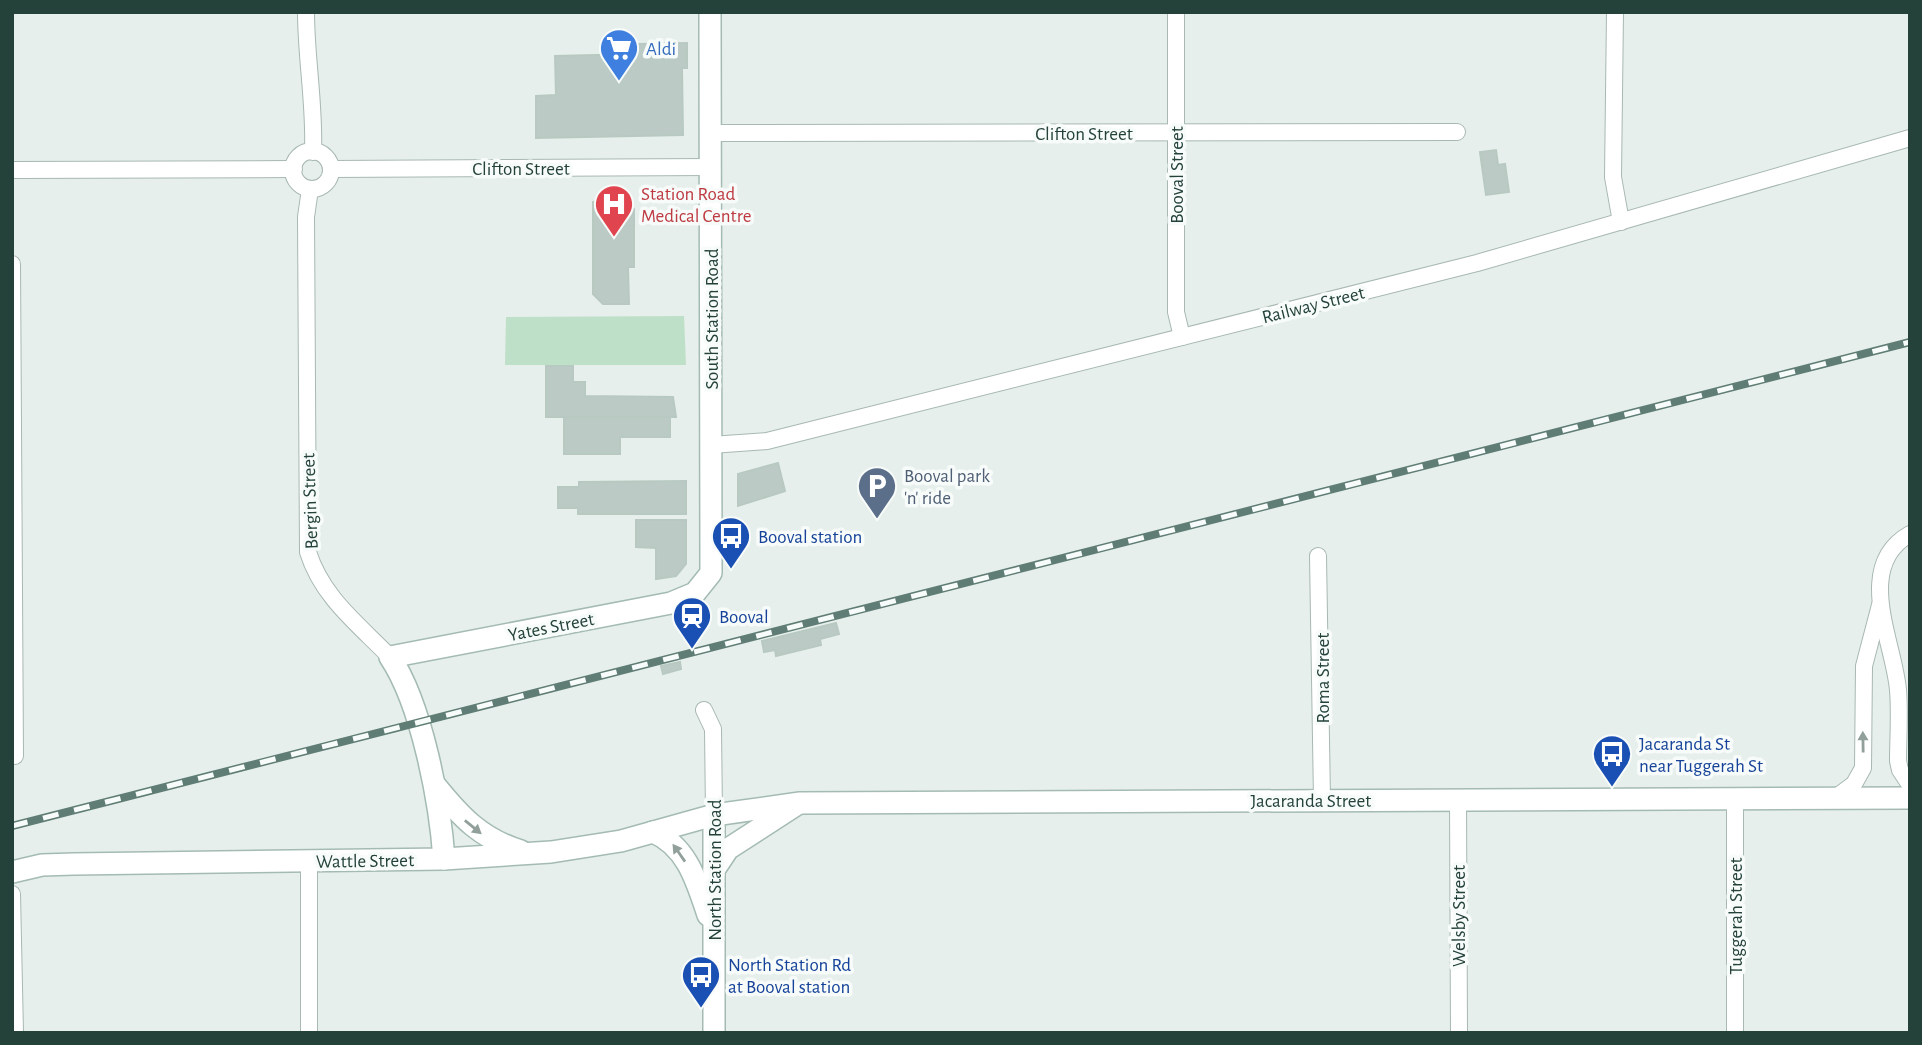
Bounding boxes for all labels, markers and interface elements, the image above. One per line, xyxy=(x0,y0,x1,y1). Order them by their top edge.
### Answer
supermarket icon: Aldi xyxy=(598,27,640,82)
place label: Aldi xyxy=(646,40,676,59)
street label: Clifton Street xyxy=(1035,125,1133,144)
street label: Booval Street xyxy=(1168,126,1187,224)
street label: Clifton Street xyxy=(472,160,570,179)
hospital icon: Station Road Medical Centre xyxy=(593,183,635,238)
place label: Station Road Medical Centre xyxy=(641,185,752,226)
street label: South Station Road xyxy=(703,248,722,390)
street label: Railway Street xyxy=(1260,284,1367,327)
street label: Bergin Street xyxy=(299,452,322,549)
parking icon: Booval park 'n' ride xyxy=(856,465,898,520)
place label: Booval park 'n' ride xyxy=(904,467,990,508)
bus stop icon: Booval station xyxy=(710,515,752,570)
place label: Booval station xyxy=(758,528,862,547)
station icon: Booval xyxy=(671,595,713,650)
place label: Booval xyxy=(719,608,769,627)
street label: Yates Street xyxy=(507,610,596,645)
street label: Roma Street xyxy=(1314,633,1333,723)
one-way arrow xyxy=(1858,731,1869,753)
bus stop icon: Jacaranda St near Tuggerah St xyxy=(1591,733,1633,788)
place label: Jacaranda St near Tuggerah St xyxy=(1639,735,1763,776)
street label: Jacaranda Street xyxy=(1251,792,1371,811)
street label: North Station Road xyxy=(706,799,725,941)
one-way arrow xyxy=(464,820,482,835)
one-way arrow xyxy=(672,844,686,862)
street label: Wattle Street xyxy=(316,851,414,872)
street label: Tuggerah Street xyxy=(1727,857,1746,975)
street label: Welsby Street xyxy=(1450,865,1469,967)
bus stop icon: North Station Rd at Booval station xyxy=(680,954,722,1009)
place label: North Station Rd at Booval station xyxy=(728,956,851,997)

